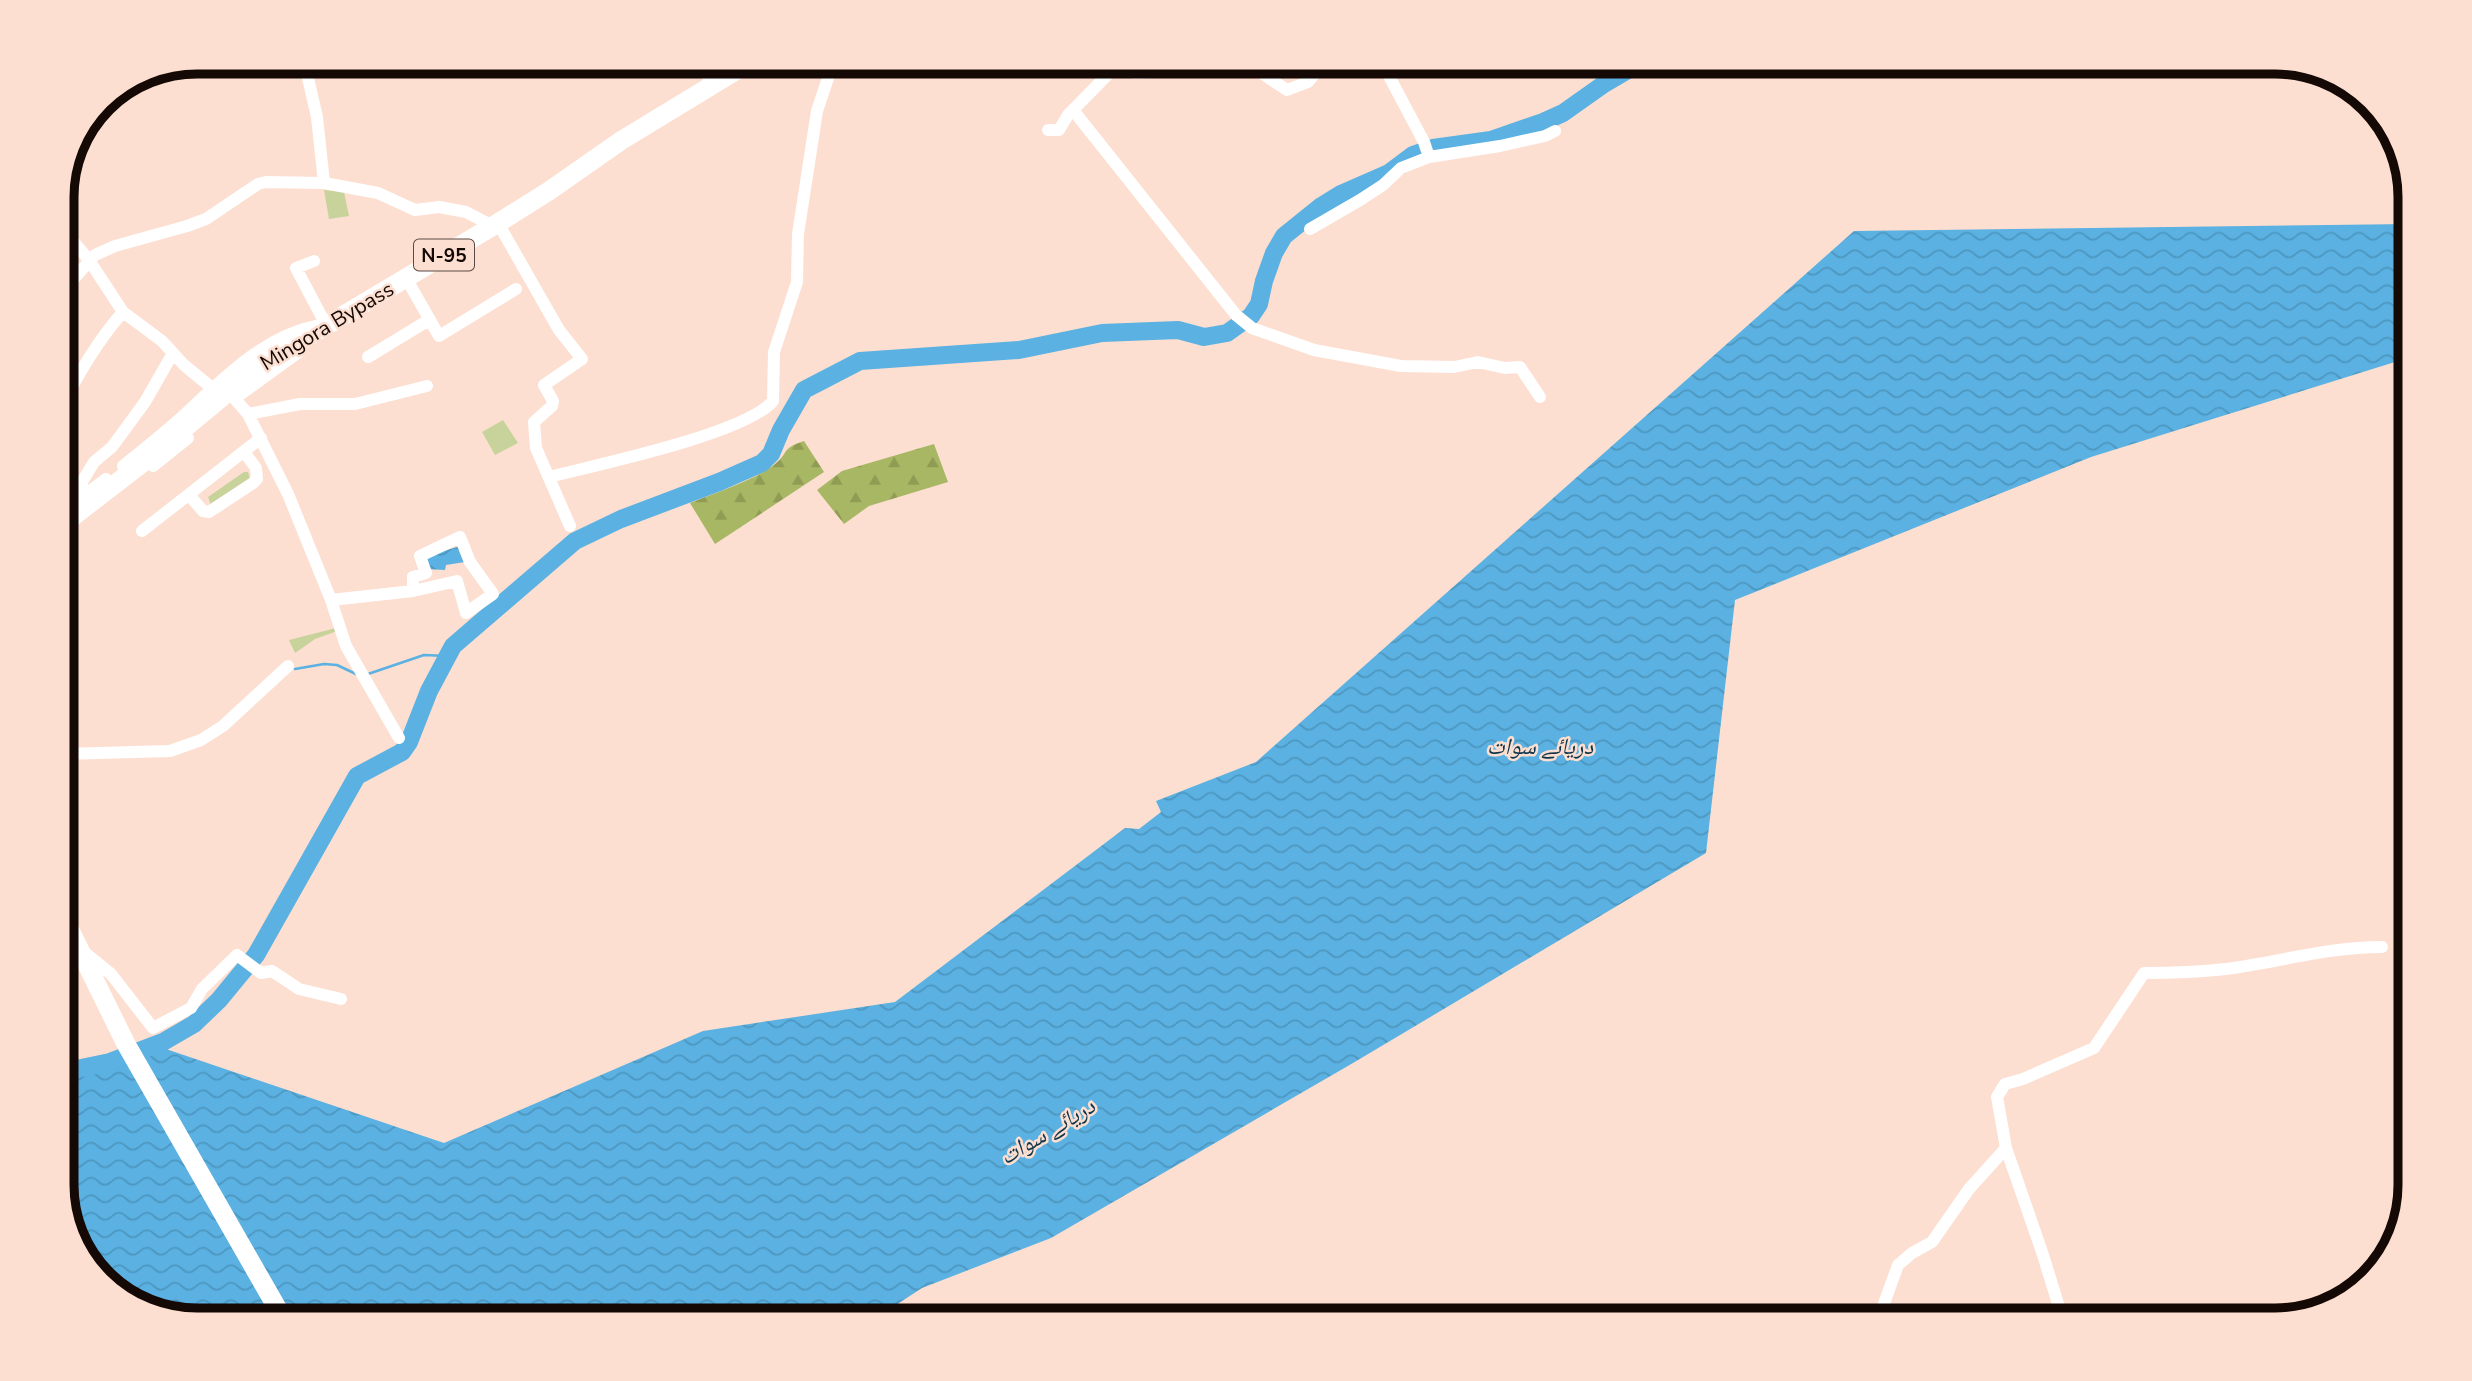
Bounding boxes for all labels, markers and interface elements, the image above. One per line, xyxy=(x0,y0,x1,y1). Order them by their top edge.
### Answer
road number: N-95 xyxy=(414,240,474,270)
street label: Mingora Bypass xyxy=(255,275,399,377)
water label: دریائے سوات xyxy=(1487,731,1594,762)
water label: دریائے سوات xyxy=(994,1091,1101,1172)

